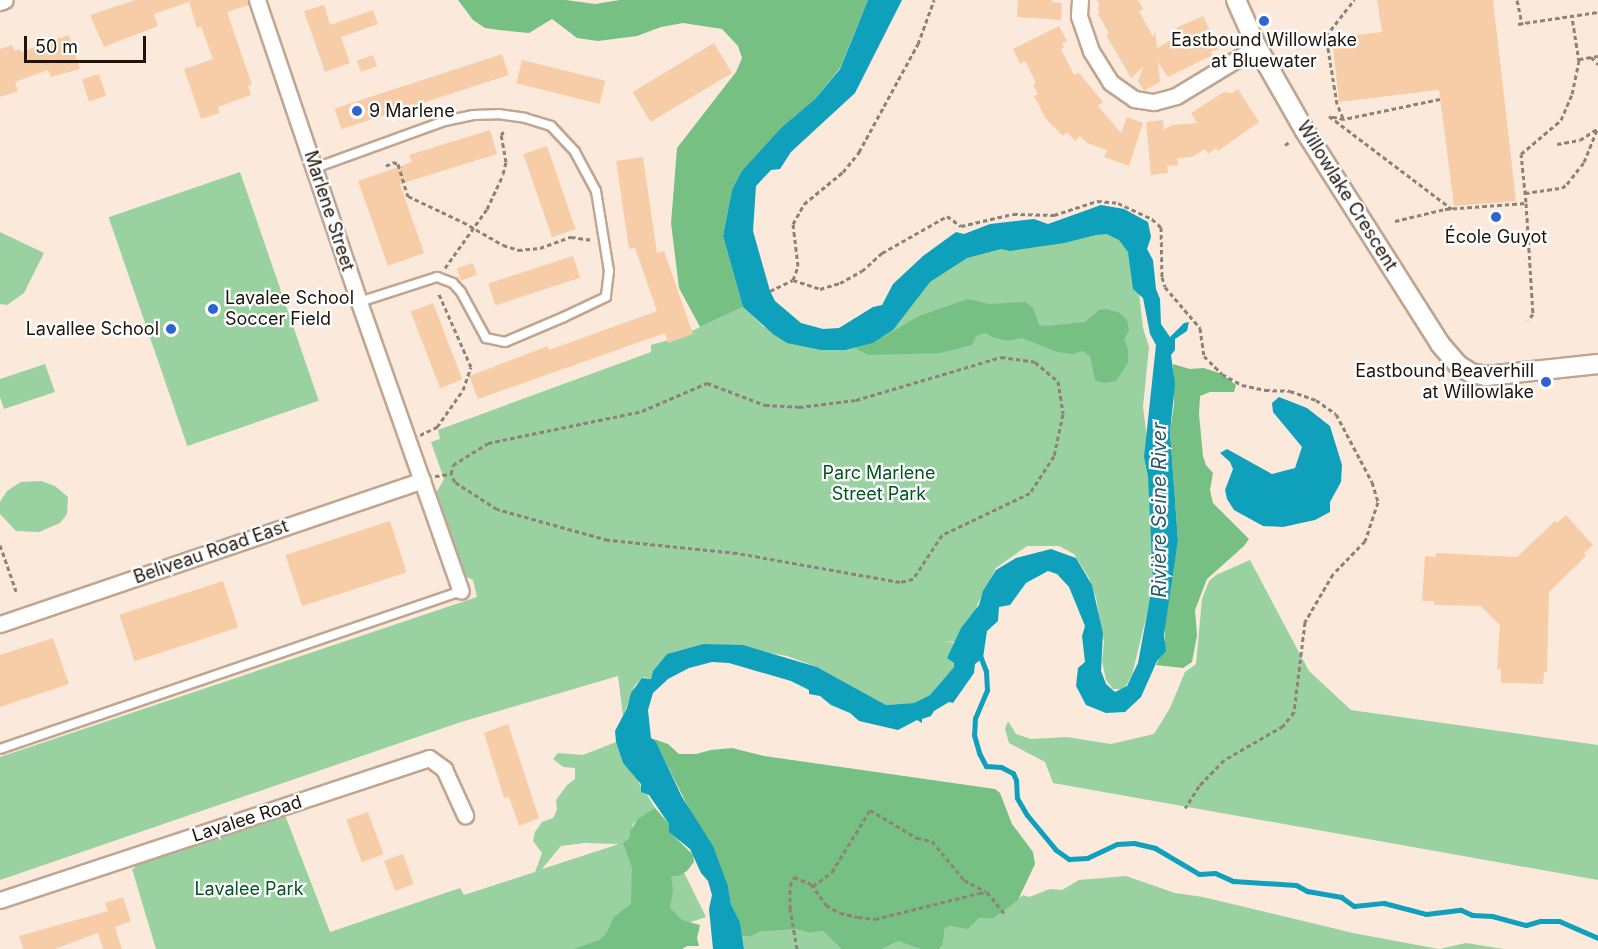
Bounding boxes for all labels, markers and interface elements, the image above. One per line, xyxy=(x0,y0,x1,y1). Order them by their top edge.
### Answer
marker: Eastbound Willowlake at Bluewater xyxy=(1257,14,1271,28)
scale bar xyxy=(27,24,148,62)
place label: Eastbound Willowlake at Bluewater xyxy=(1171,30,1357,72)
text: 50 m xyxy=(35,36,78,57)
place label: 9 Marlene xyxy=(369,100,455,122)
marker: 9 Marlene xyxy=(350,104,364,118)
street label: Willowlake Crescent xyxy=(1292,117,1402,275)
street label: Marlene Street xyxy=(299,148,359,274)
marker: École Guyot xyxy=(1489,210,1503,224)
place label: École Guyot xyxy=(1445,226,1547,248)
place label: Lavalee School Soccer Field xyxy=(225,288,354,330)
marker: Lavalee School Soccer Field xyxy=(206,302,220,316)
place label: Lavallee School xyxy=(26,318,159,340)
marker: Lavallee School xyxy=(164,322,178,336)
place label: Eastbound Beaverhill at Willowlake xyxy=(1355,361,1534,404)
marker: Eastbound Beaverhill at Willowlake xyxy=(1539,375,1553,389)
water label: Rivière Seine River xyxy=(1147,422,1171,598)
park label: Parc Marlene Street Park xyxy=(823,463,935,506)
street label: Beliveau Road East xyxy=(131,515,291,589)
street label: Lavalee Road xyxy=(189,791,305,847)
park label: Lavalee Park xyxy=(194,878,304,900)

